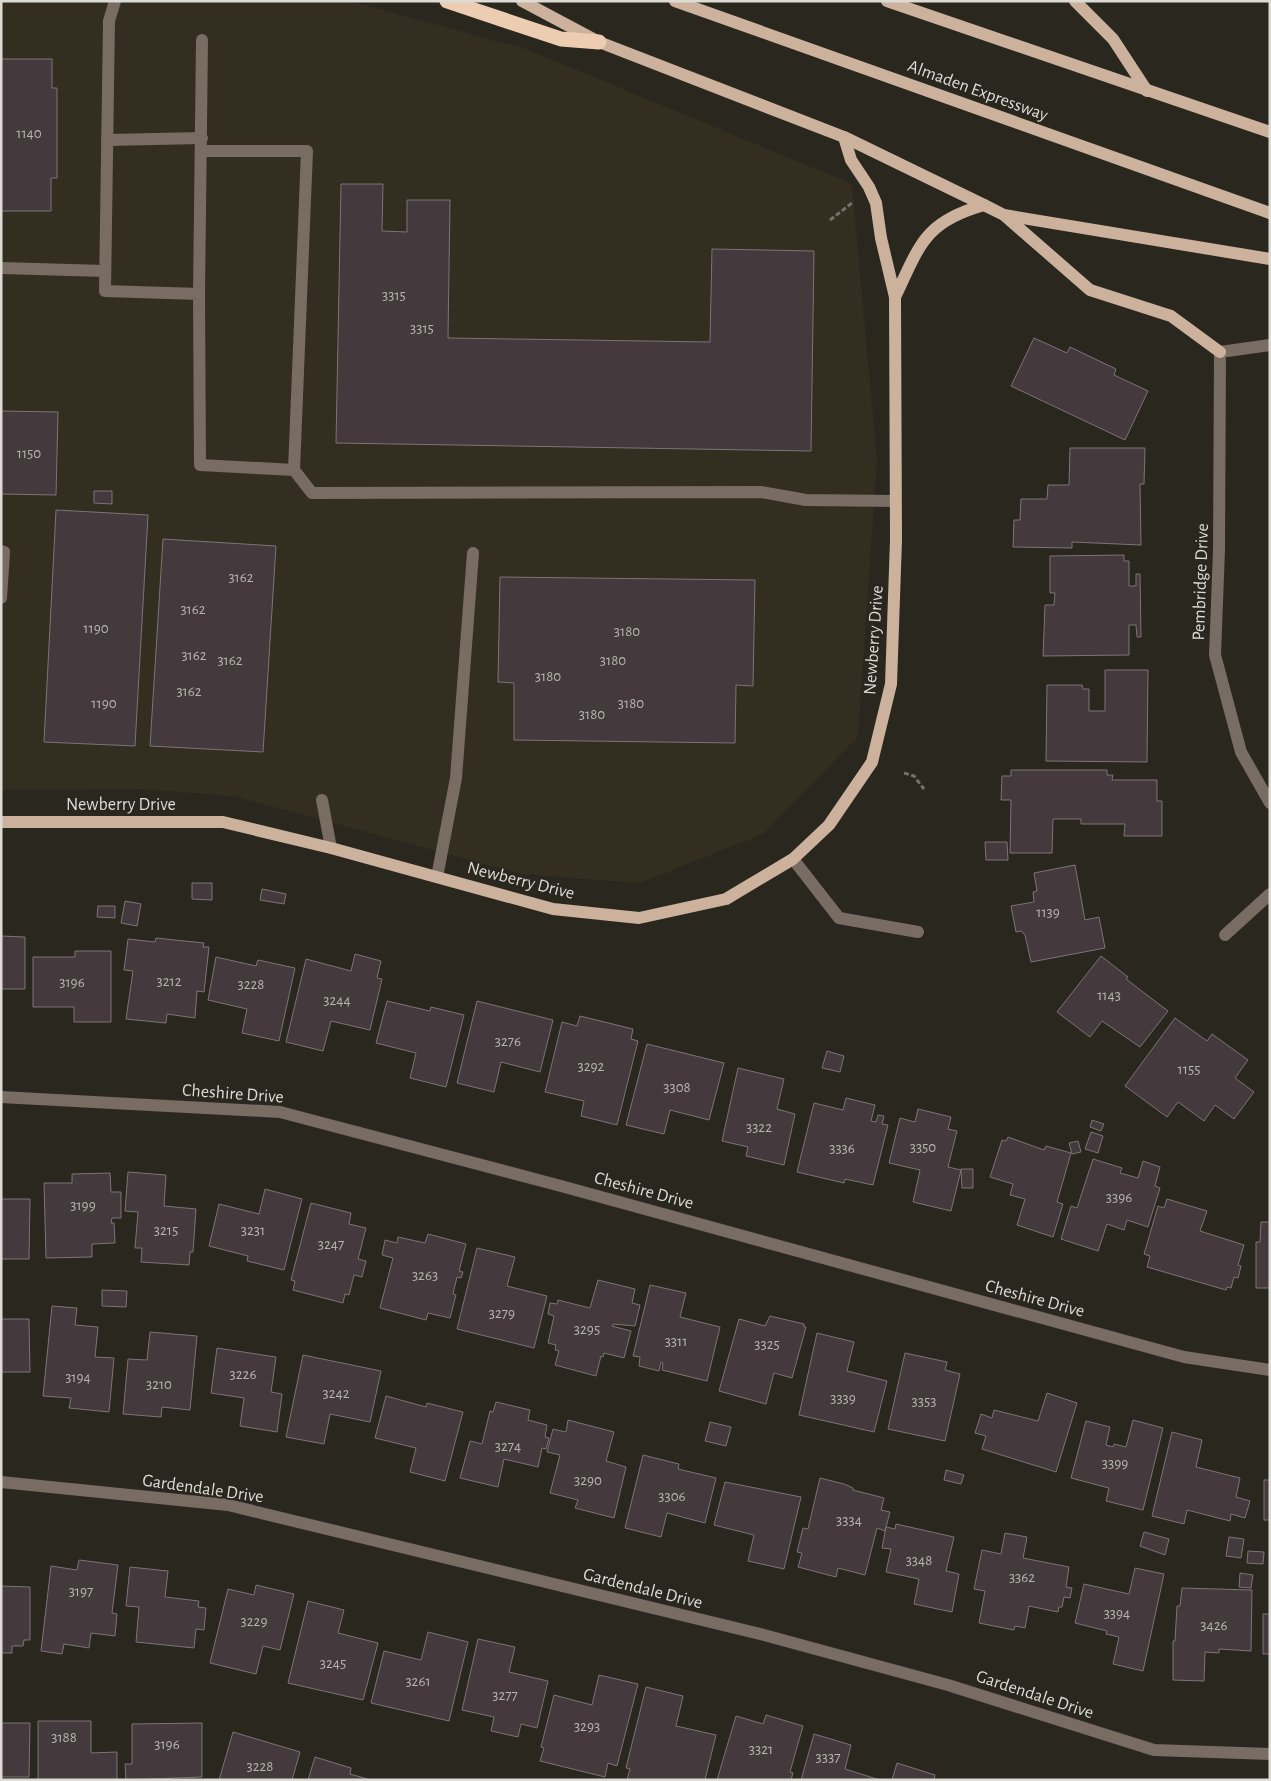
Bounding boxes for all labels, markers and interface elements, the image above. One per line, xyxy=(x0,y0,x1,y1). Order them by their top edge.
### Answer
street label: Almaden Expressway xyxy=(905,57,1051,125)
house number: 1140 xyxy=(16,126,42,141)
house number: 3315 xyxy=(382,288,406,303)
house number: 3315 xyxy=(410,321,434,336)
house number: 1150 xyxy=(17,446,41,461)
street label: Pembridge Drive xyxy=(1190,523,1212,641)
house number: 3162 xyxy=(228,570,254,585)
street label: Newberry Drive xyxy=(861,585,887,695)
house number: 3162 xyxy=(180,602,206,617)
house number: 1190 xyxy=(83,621,109,636)
house number: 3180 xyxy=(614,624,640,639)
house number: 3162 xyxy=(181,648,207,663)
house number: 3162 xyxy=(217,653,243,668)
house number: 3180 xyxy=(600,653,626,668)
house number: 3180 xyxy=(535,669,561,684)
house number: 3162 xyxy=(176,684,202,699)
house number: 1190 xyxy=(91,696,117,711)
house number: 3180 xyxy=(618,696,644,711)
house number: 3180 xyxy=(579,707,605,722)
street label: Newberry Drive xyxy=(66,796,176,814)
street label: Newberry Drive xyxy=(465,859,576,903)
house number: 1139 xyxy=(1036,905,1060,920)
house number: 3212 xyxy=(157,974,182,989)
house number: 3196 xyxy=(59,975,85,990)
house number: 3228 xyxy=(238,977,264,992)
house number: 1143 xyxy=(1097,988,1121,1003)
house number: 3244 xyxy=(323,993,351,1008)
house number: 3276 xyxy=(495,1034,521,1049)
house number: 3292 xyxy=(578,1059,605,1074)
house number: 1155 xyxy=(1178,1062,1200,1077)
house number: 3308 xyxy=(663,1080,691,1095)
street label: Cheshire Drive xyxy=(181,1081,284,1107)
house number: 3322 xyxy=(746,1120,772,1135)
house number: 3350 xyxy=(910,1140,936,1155)
house number: 3336 xyxy=(829,1141,855,1156)
street label: Cheshire Drive xyxy=(592,1169,695,1213)
house number: 3396 xyxy=(1106,1190,1132,1205)
house number: 3199 xyxy=(70,1198,96,1213)
house number: 3215 xyxy=(154,1223,178,1238)
house number: 3231 xyxy=(241,1223,265,1238)
house number: 3247 xyxy=(318,1237,344,1252)
house number: 3263 xyxy=(412,1268,438,1283)
street label: Cheshire Drive xyxy=(983,1277,1086,1321)
house number: 3279 xyxy=(489,1306,515,1321)
house number: 3295 xyxy=(574,1322,600,1337)
house number: 3311 xyxy=(665,1334,687,1349)
house number: 3325 xyxy=(754,1337,780,1352)
house number: 3226 xyxy=(230,1367,256,1382)
house number: 3194 xyxy=(65,1370,91,1385)
house number: 3210 xyxy=(146,1377,172,1392)
house number: 3242 xyxy=(322,1386,350,1401)
house number: 3339 xyxy=(830,1391,856,1406)
house number: 3353 xyxy=(912,1394,936,1409)
house number: 3274 xyxy=(495,1439,521,1454)
house number: 3399 xyxy=(1102,1456,1128,1471)
street label: Gardendale Drive xyxy=(141,1472,265,1506)
house number: 3290 xyxy=(574,1473,602,1488)
house number: 3306 xyxy=(658,1489,686,1504)
house number: 3334 xyxy=(836,1513,862,1528)
house number: 3348 xyxy=(906,1553,932,1568)
street label: Gardendale Drive xyxy=(581,1565,704,1612)
house number: 3362 xyxy=(1009,1570,1035,1585)
house number: 3197 xyxy=(69,1584,93,1599)
house number: 3394 xyxy=(1104,1606,1130,1621)
house number: 3229 xyxy=(241,1614,267,1629)
house number: 3426 xyxy=(1200,1618,1228,1633)
house number: 3245 xyxy=(320,1656,346,1671)
street label: Gardendale Drive xyxy=(974,1668,1096,1722)
house number: 3261 xyxy=(405,1674,431,1689)
house number: 3277 xyxy=(492,1688,518,1703)
house number: 3293 xyxy=(574,1719,600,1734)
house number: 3188 xyxy=(51,1730,77,1745)
house number: 3196 xyxy=(154,1737,180,1752)
house number: 3321 xyxy=(749,1742,773,1757)
house number: 3337 xyxy=(816,1750,840,1765)
house number: 3228 xyxy=(247,1759,273,1774)

